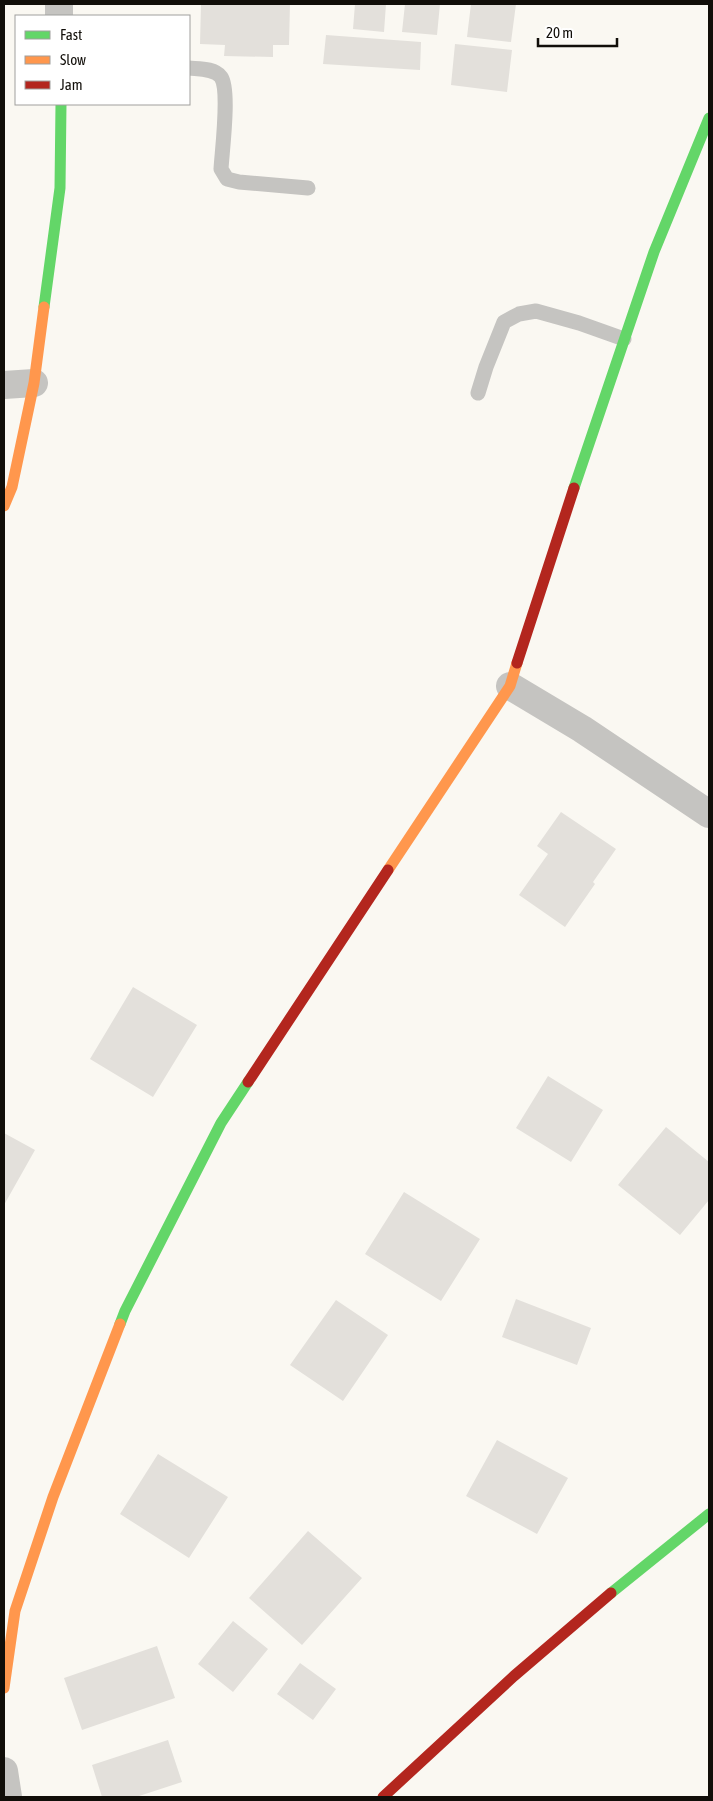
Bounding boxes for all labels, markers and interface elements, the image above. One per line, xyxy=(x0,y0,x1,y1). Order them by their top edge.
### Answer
legend xyxy=(15,15,190,105)
scale bar xyxy=(538,15,617,47)
text: 20 m xyxy=(546,24,573,41)
text: Fast xyxy=(60,26,82,43)
text: Slow xyxy=(60,51,86,68)
text: Jam xyxy=(60,76,83,93)

